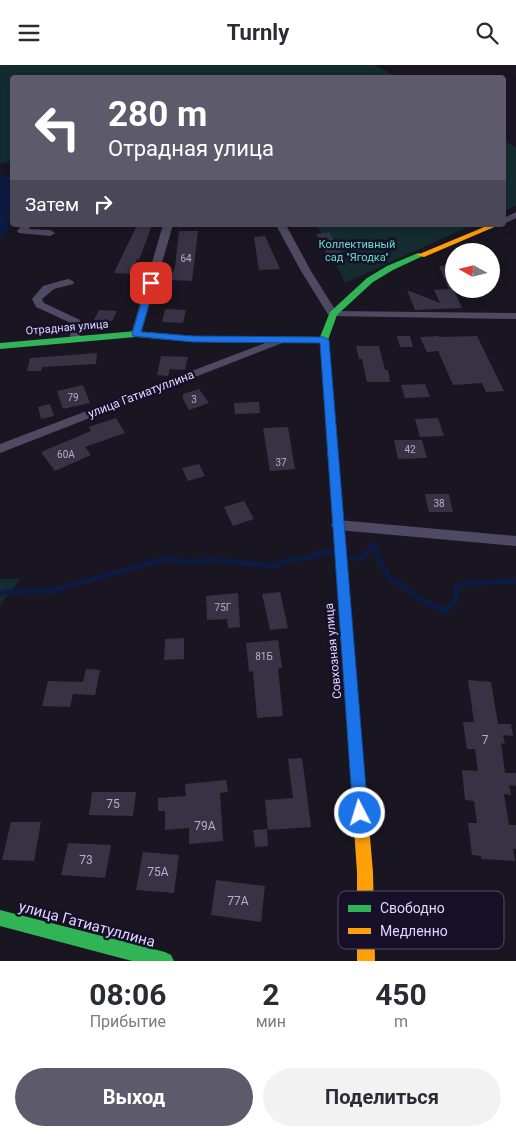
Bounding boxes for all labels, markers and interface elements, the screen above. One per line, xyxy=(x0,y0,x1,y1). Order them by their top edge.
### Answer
icon: menu xyxy=(15,19,43,47)
icon: search xyxy=(473,19,501,47)
text: Turnly xyxy=(227,20,289,45)
text: 280 m xyxy=(108,94,207,135)
icon: left xyxy=(25,95,90,160)
text: Отрадная улица xyxy=(108,136,274,161)
icon: right xyxy=(89,190,117,218)
text: Затем xyxy=(25,193,79,216)
park label: Коллективный сад "Ягодка" xyxy=(319,238,395,264)
north arrow xyxy=(445,243,500,297)
map controls xyxy=(445,243,500,298)
house number: 64 xyxy=(180,253,192,264)
pin xyxy=(130,262,172,304)
icon: arrive xyxy=(137,269,165,297)
street label: Отрадная улица xyxy=(25,317,109,338)
street label: улица Гатиатуллина xyxy=(86,367,196,421)
house number: 79 xyxy=(67,392,79,403)
house number: 3 xyxy=(191,394,197,405)
house number: 42 xyxy=(404,444,416,455)
house number: 60А xyxy=(57,449,75,460)
house number: 37 xyxy=(275,457,287,468)
house number: 38 xyxy=(433,498,445,509)
house number: 75Г xyxy=(215,602,232,613)
street label: Совхозная улица xyxy=(322,602,344,700)
house number: 81Б xyxy=(255,651,273,662)
house number: 7 xyxy=(482,733,489,747)
position arrow xyxy=(333,786,385,838)
house number: 75 xyxy=(106,797,120,811)
house number: 79А xyxy=(194,819,216,833)
house number: 73 xyxy=(79,853,93,867)
house number: 75А xyxy=(147,865,169,879)
legend xyxy=(338,891,504,949)
house number: 77А xyxy=(227,894,249,908)
street label: улица Гатиатуллина xyxy=(17,897,157,951)
text: Свободно xyxy=(380,900,445,916)
text: Медленно xyxy=(380,923,448,939)
text: 08:06 xyxy=(89,977,166,1012)
text: 2 xyxy=(262,977,279,1012)
text: 450 xyxy=(375,977,427,1012)
text: Прибытие xyxy=(90,1012,166,1031)
text: мин xyxy=(256,1012,286,1031)
text: m xyxy=(394,1012,408,1031)
button: Выход xyxy=(15,1068,253,1126)
button: Поделиться xyxy=(263,1068,501,1126)

